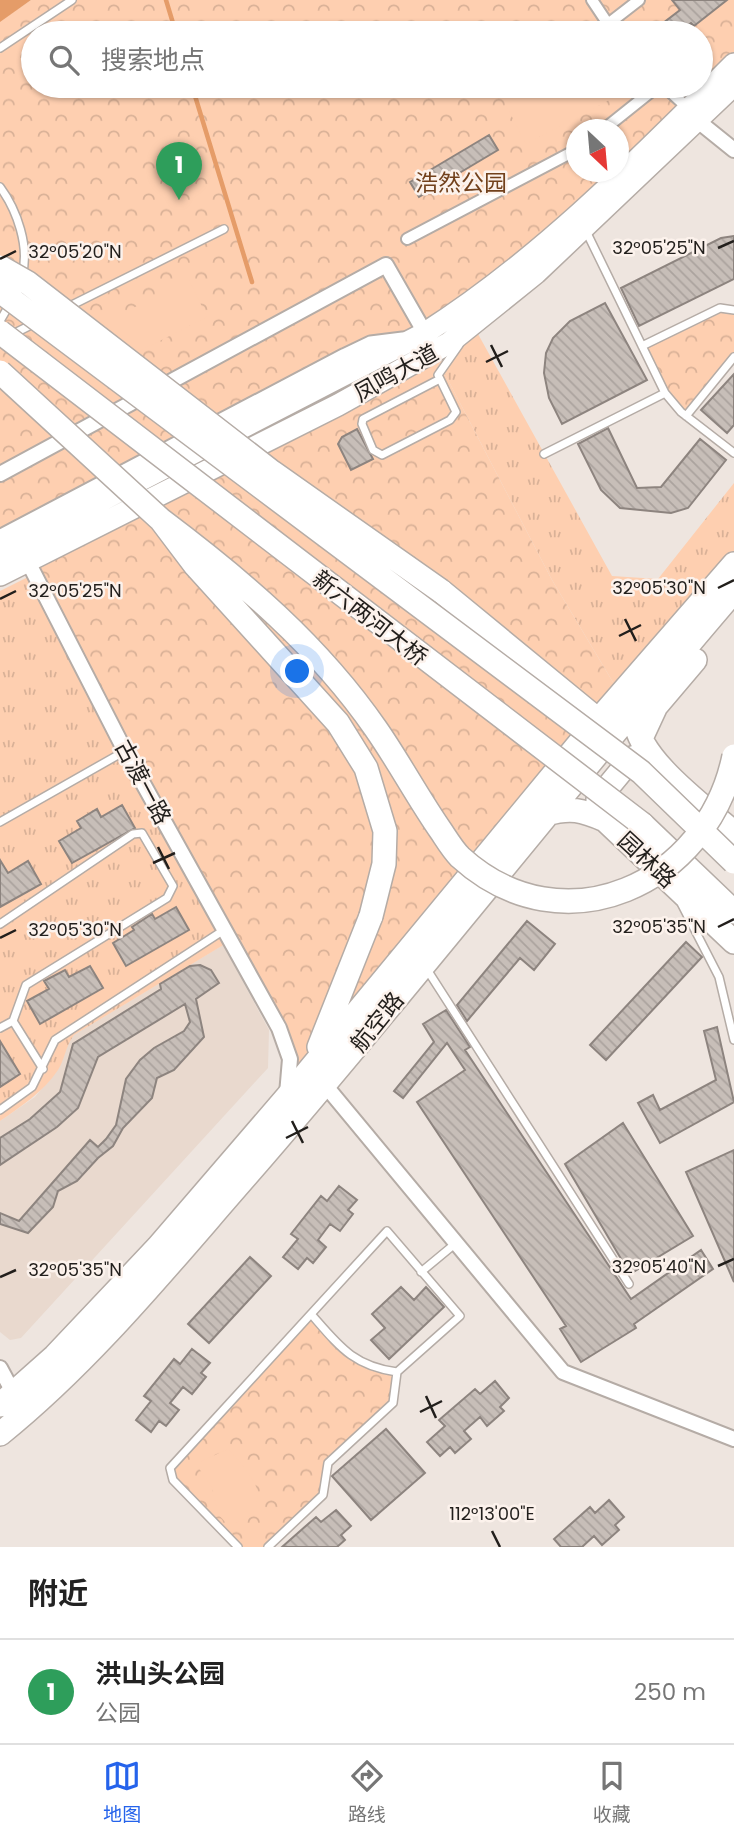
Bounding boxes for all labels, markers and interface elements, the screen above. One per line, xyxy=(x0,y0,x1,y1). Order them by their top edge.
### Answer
search box xyxy=(21,21,713,98)
icon: search xyxy=(45,41,83,79)
text: 搜索地点 xyxy=(101,42,205,78)
north arrow xyxy=(566,119,629,182)
pin: 1 xyxy=(156,142,202,200)
park label: 浩然公园 xyxy=(415,167,507,199)
text: 32°05'25"N xyxy=(612,235,706,260)
text: 32°05'20"N xyxy=(28,239,122,264)
street label: 凤鸣大道 xyxy=(348,337,444,409)
street label: 新六两河大桥 xyxy=(306,563,434,673)
text: 32°05'30"N xyxy=(612,575,706,600)
text: 32°05'25"N xyxy=(28,578,122,603)
your location xyxy=(280,654,314,688)
street label: 古渡一路 xyxy=(107,734,179,830)
street label: 园林路 xyxy=(611,825,683,895)
text: 32°05'35"N xyxy=(612,914,706,939)
text: 32°05'30"N xyxy=(28,917,122,942)
street label: 航空路 xyxy=(343,985,411,1059)
text: 32°05'40"N xyxy=(612,1254,706,1279)
text: 32°05'35"N xyxy=(28,1257,122,1282)
text: 112°13'00"E xyxy=(449,1501,535,1526)
text: 附近 xyxy=(28,1572,88,1615)
text: 洪山头公园 xyxy=(95,1656,225,1692)
text: 1 xyxy=(47,1676,55,1708)
text: 250 m xyxy=(634,1676,706,1708)
text: 公园 xyxy=(95,1697,141,1729)
tab: 地图 xyxy=(103,1757,141,1829)
tab: 路线 xyxy=(348,1757,386,1829)
tab: 收藏 xyxy=(593,1757,631,1829)

